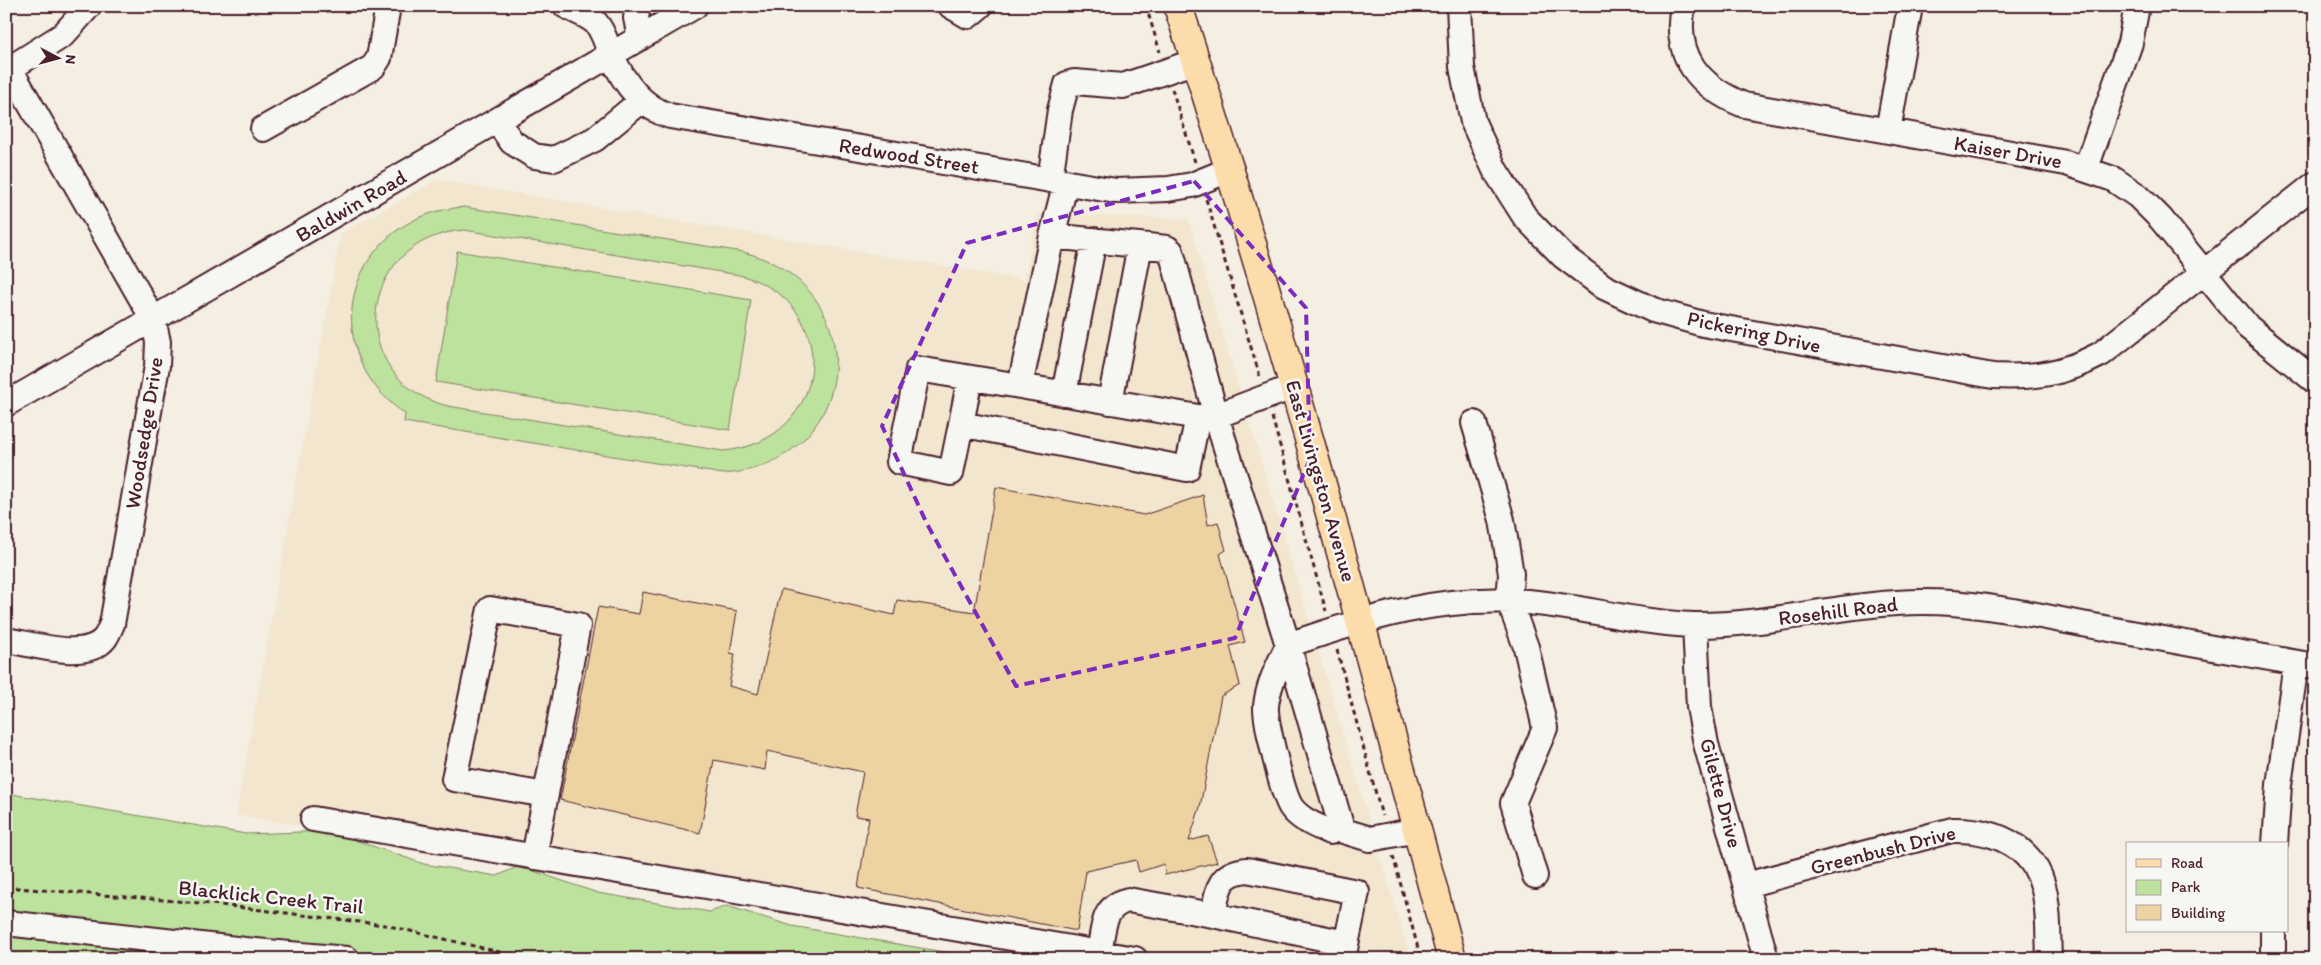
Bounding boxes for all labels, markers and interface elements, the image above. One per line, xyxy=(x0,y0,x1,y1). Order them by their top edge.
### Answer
north arrow xyxy=(32,32,82,82)
text: N xyxy=(61,54,79,65)
street label: Kaiser Drive xyxy=(1952,130,2064,173)
street label: Redwood Street xyxy=(837,132,981,179)
street label: Baldwin Road xyxy=(291,164,410,247)
street label: Pickering Drive xyxy=(1685,305,1823,358)
street label: Woodsedge Drive xyxy=(119,355,168,511)
street label: East Livingston Avenue xyxy=(1281,377,1362,585)
street label: Rosehill Road xyxy=(1777,591,1899,630)
street label: Gilette Drive xyxy=(1695,735,1748,850)
street label: Greenbush Drive xyxy=(1808,819,1958,880)
legend xyxy=(2126,842,2288,932)
text: Road xyxy=(2171,854,2204,872)
street label: Blacklick Creek Trail xyxy=(177,874,365,919)
text: Park xyxy=(2171,878,2201,896)
text: Building xyxy=(2171,904,2225,922)

